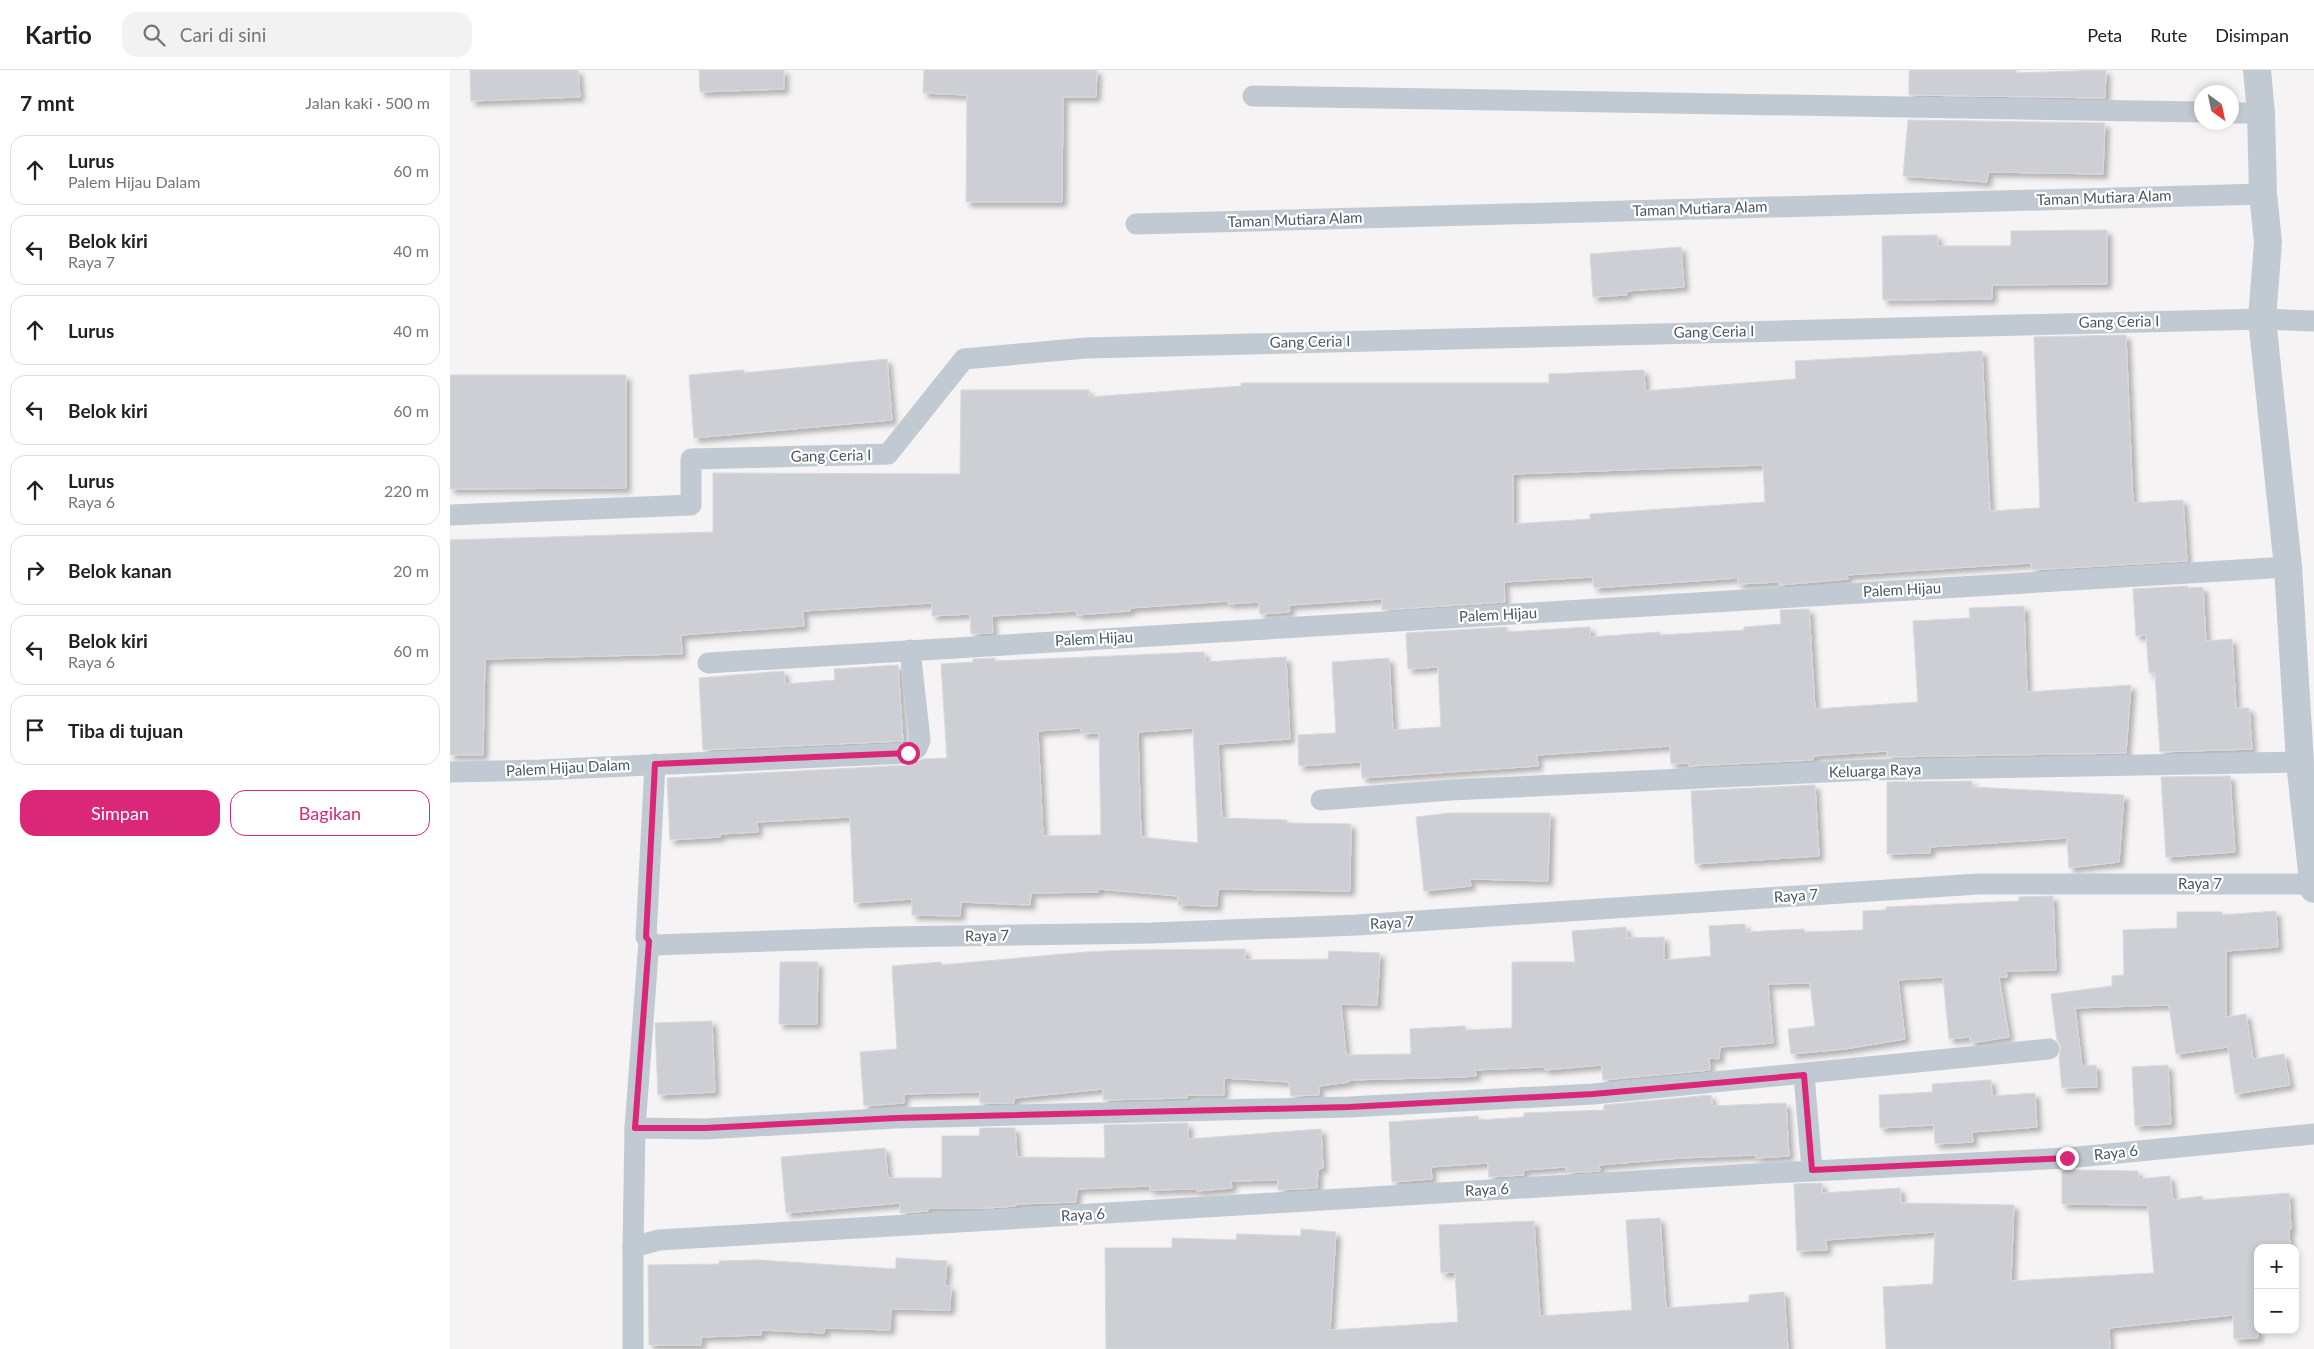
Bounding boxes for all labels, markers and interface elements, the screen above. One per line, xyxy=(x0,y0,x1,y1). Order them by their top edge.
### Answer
search box xyxy=(122,12,472,57)
text: Kartio xyxy=(25,20,92,49)
icon: search xyxy=(140,21,168,49)
text: Cari di sini xyxy=(180,23,266,46)
text: Peta xyxy=(2087,24,2122,46)
text: Rute xyxy=(2150,24,2187,46)
text: Disimpan xyxy=(2215,24,2289,46)
north arrow xyxy=(2194,85,2239,130)
text: 7 mnt xyxy=(20,90,74,115)
text: Jalan kaki · 500 m xyxy=(305,93,430,112)
text: Lurus xyxy=(68,149,114,172)
icon: ahead xyxy=(21,156,49,184)
text: 60 m xyxy=(393,161,429,180)
text: Palem Hijau Dalam xyxy=(68,172,200,191)
street label: Taman Mutiara Alam xyxy=(2036,186,2172,208)
street label: Taman Mutiara Alam xyxy=(1632,197,1768,219)
street label: Taman Mutiara Alam xyxy=(1227,208,1363,230)
text: Belok kiri xyxy=(68,229,148,252)
icon: left xyxy=(21,236,49,264)
text: 40 m xyxy=(393,241,429,260)
text: Raya 7 xyxy=(68,252,115,271)
street label: Gang Ceria I xyxy=(2078,311,2160,331)
icon: ahead xyxy=(21,316,49,344)
text: Lurus xyxy=(68,319,114,342)
text: 40 m xyxy=(393,321,429,340)
street label: Gang Ceria I xyxy=(1673,321,1755,341)
street label: Gang Ceria I xyxy=(1269,331,1351,351)
icon: left xyxy=(21,396,49,424)
text: Belok kiri xyxy=(68,399,148,422)
text: 60 m xyxy=(393,401,429,420)
street label: Gang Ceria I xyxy=(790,445,872,465)
text: Lurus xyxy=(68,469,114,492)
icon: ahead xyxy=(21,476,49,504)
text: 220 m xyxy=(384,481,429,500)
text: Raya 6 xyxy=(68,492,115,511)
icon: right xyxy=(21,556,49,584)
text: Belok kanan xyxy=(68,559,172,582)
text: 20 m xyxy=(393,561,429,580)
street label: Palem Hijau xyxy=(1862,578,1941,600)
street label: Palem Hijau xyxy=(1458,603,1537,625)
street label: Palem Hijau xyxy=(1054,627,1133,649)
text: Belok kiri xyxy=(68,629,148,652)
icon: left xyxy=(21,636,49,664)
text: 60 m xyxy=(393,641,429,660)
text: Raya 6 xyxy=(68,652,115,671)
icon: arrive xyxy=(21,716,49,744)
text: Tiba di tujuan xyxy=(68,719,183,742)
route start xyxy=(897,742,920,765)
street label: Palem Hijau Dalam xyxy=(506,755,630,779)
street label: Keluarga Raya xyxy=(1828,759,1922,781)
button: Simpan xyxy=(20,790,220,836)
button: Bagikan xyxy=(230,790,430,836)
street label: Raya 7 xyxy=(2178,874,2222,892)
street label: Raya 7 xyxy=(1773,884,1819,906)
street label: Raya 7 xyxy=(1369,912,1415,932)
street label: Raya 7 xyxy=(965,926,1010,944)
street label: Raya 6 xyxy=(2093,1141,2139,1163)
route end xyxy=(2056,1147,2079,1170)
street label: Raya 6 xyxy=(1464,1179,1510,1199)
street label: Raya 6 xyxy=(1060,1204,1106,1224)
map controls xyxy=(2254,1244,2299,1334)
button: + xyxy=(2254,1244,2299,1289)
button: − xyxy=(2254,1289,2299,1334)

